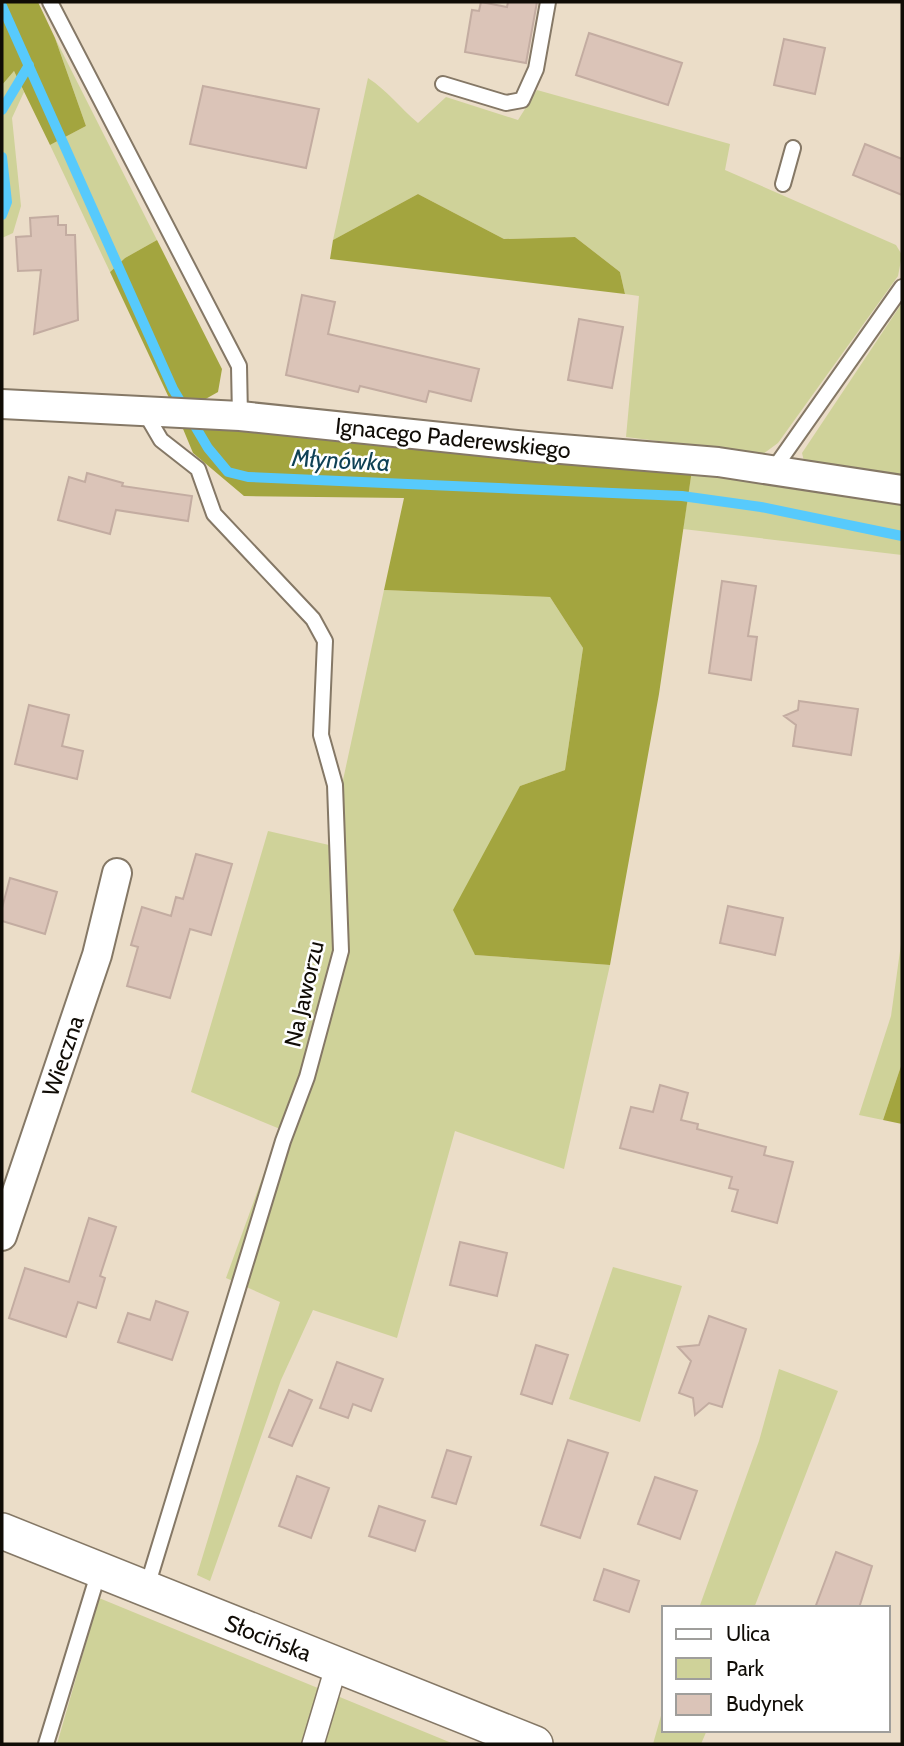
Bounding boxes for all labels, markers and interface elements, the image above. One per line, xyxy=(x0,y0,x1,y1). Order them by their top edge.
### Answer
street label: Ignacego Paderewskiego xyxy=(334,412,572,464)
water label: Młynówka xyxy=(290,443,391,477)
street label: Na Jaworzu xyxy=(278,938,330,1050)
street label: Wieczna xyxy=(36,1012,90,1100)
legend xyxy=(662,1606,890,1732)
street label: Słocińska xyxy=(221,1609,315,1667)
text: Ulica xyxy=(726,1621,770,1646)
text: Park xyxy=(726,1656,764,1681)
text: Budynek xyxy=(726,1691,804,1716)

